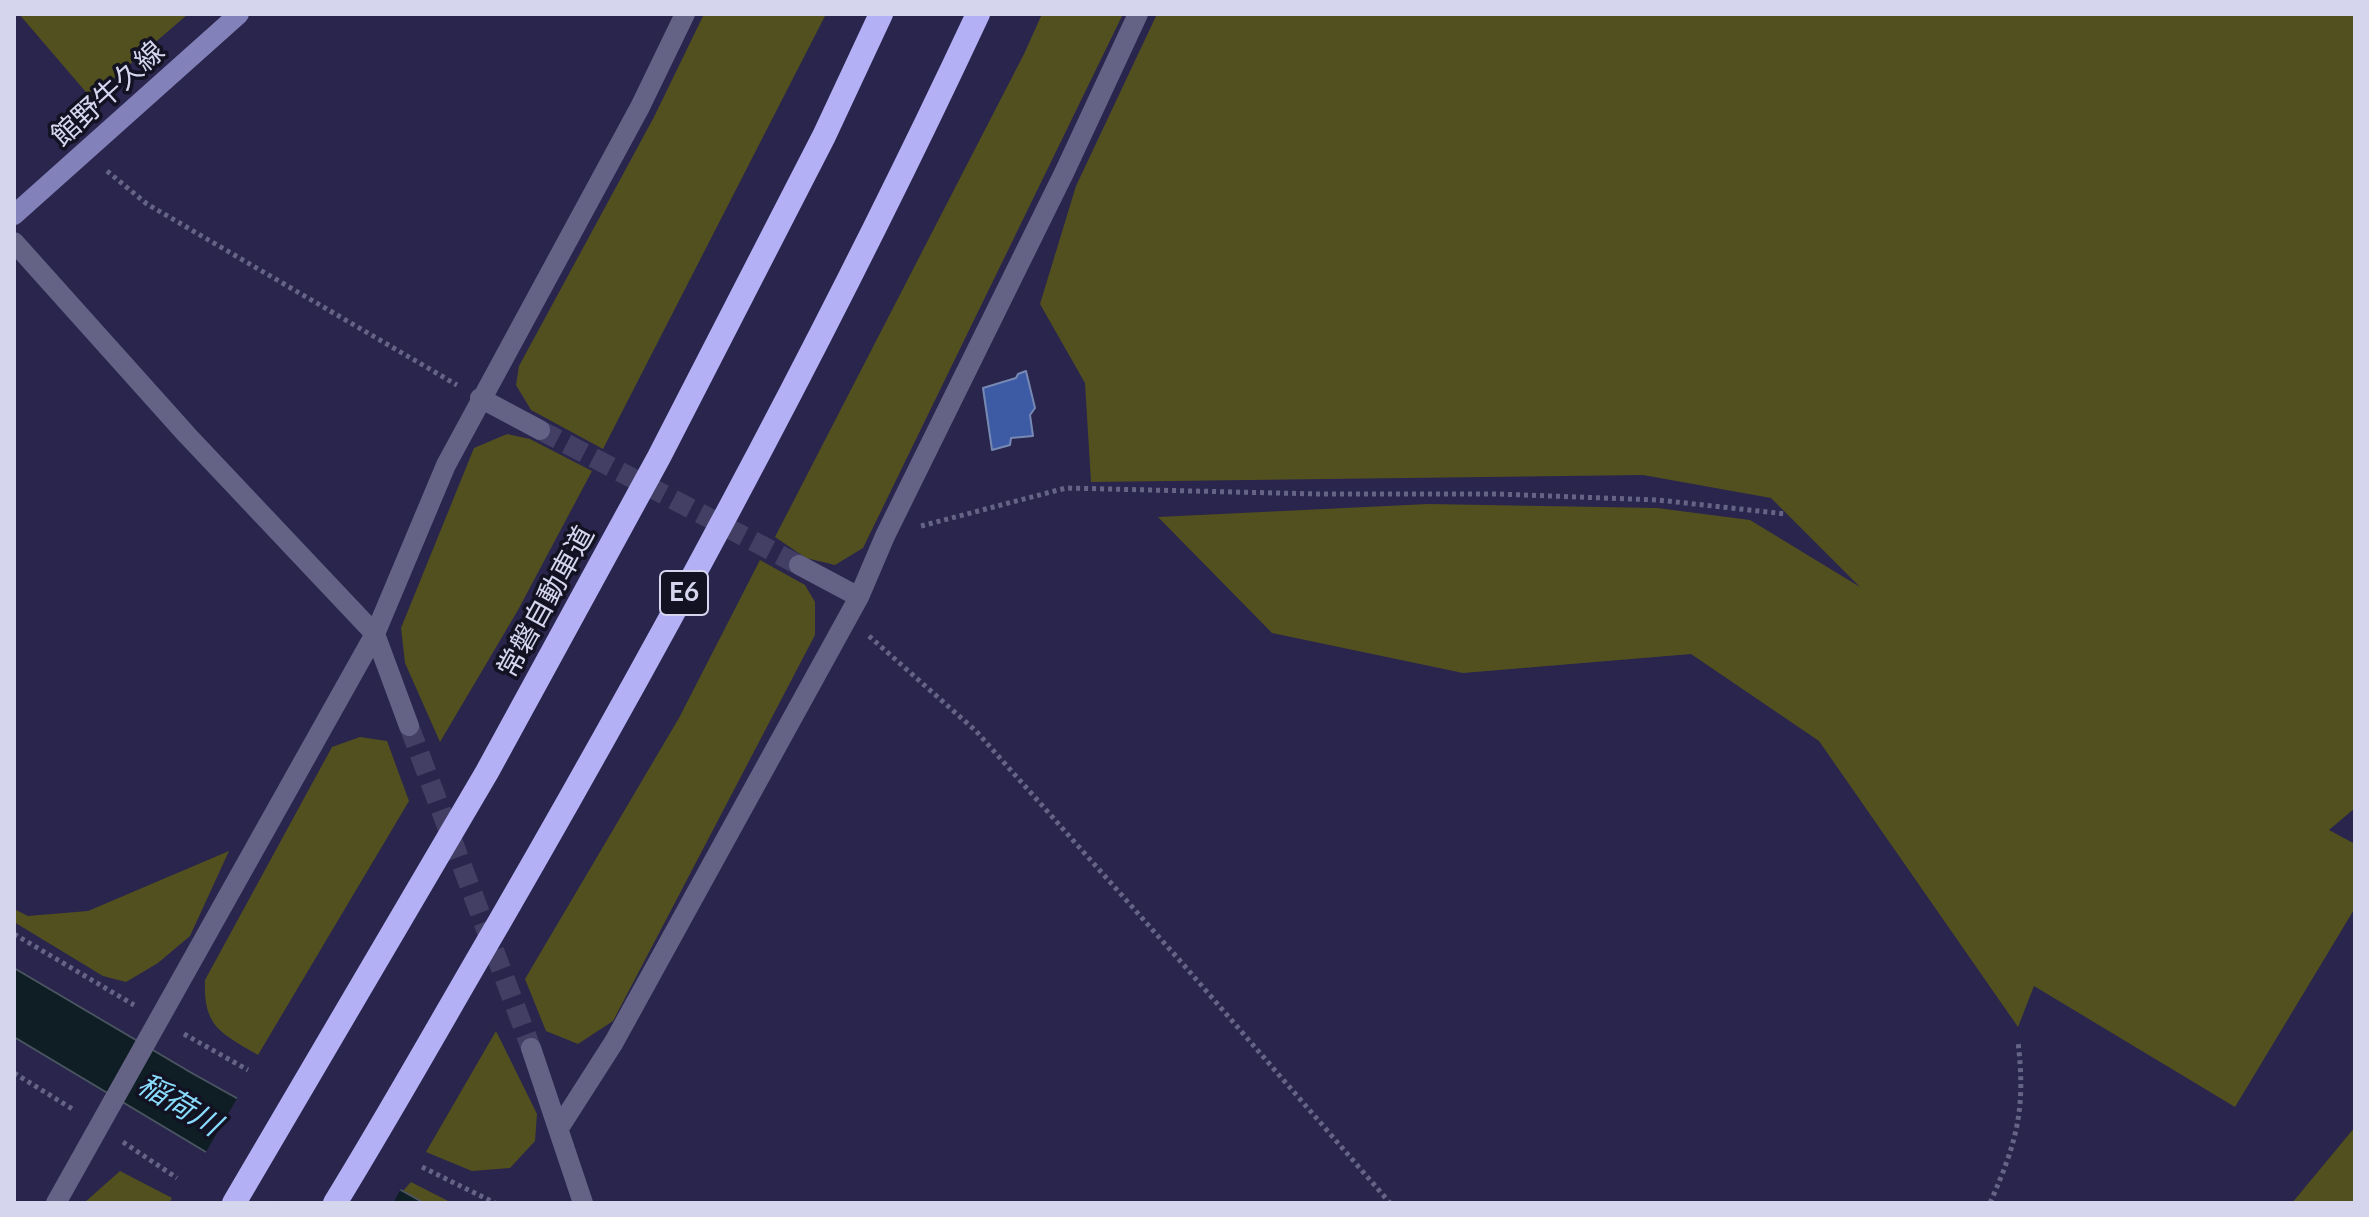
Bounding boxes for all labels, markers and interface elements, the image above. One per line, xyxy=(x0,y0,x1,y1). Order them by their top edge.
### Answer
street label: 館野牛久線 xyxy=(45,35,171,153)
street label: 常磐自動車道 xyxy=(491,520,601,684)
road number: E6 xyxy=(660,571,708,615)
water label: 稲荷川 xyxy=(131,1066,227,1144)

